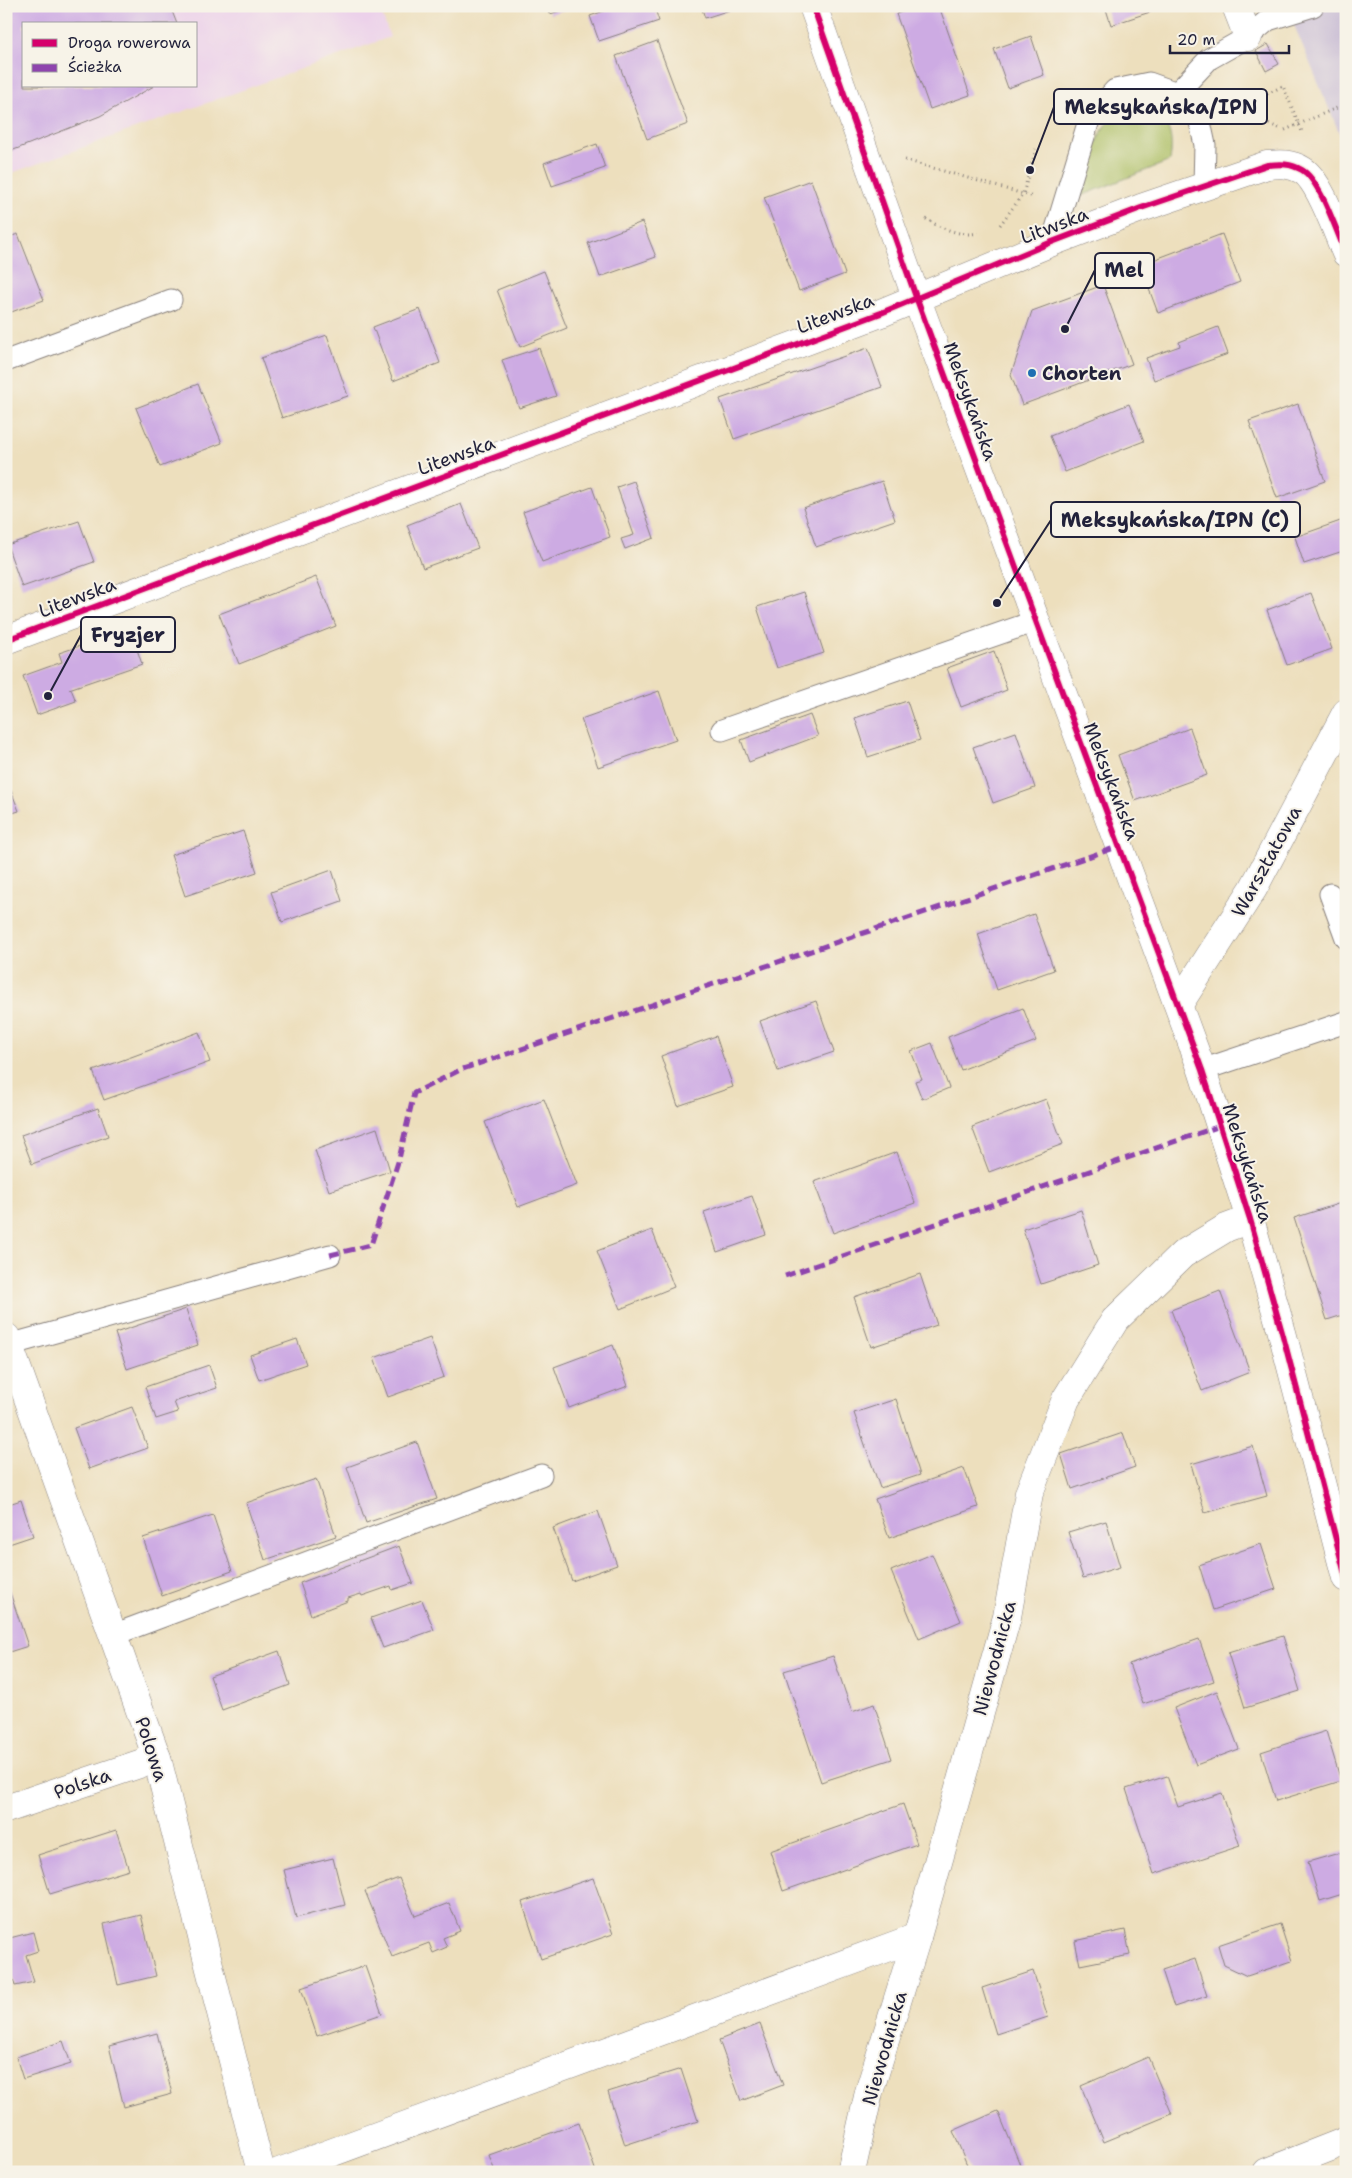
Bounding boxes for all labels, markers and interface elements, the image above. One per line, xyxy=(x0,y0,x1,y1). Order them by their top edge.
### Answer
legend xyxy=(22,22,198,88)
scale bar xyxy=(1170,22,1288,54)
text: 20 m xyxy=(1177,30,1216,50)
text: Droga rowerowa xyxy=(68,33,191,53)
text: Ścieżka xyxy=(68,56,122,77)
callout: Meksykańska/IPN xyxy=(1054,89,1267,124)
text: Meksykańska/IPN xyxy=(1065,94,1257,120)
street label: Litwska xyxy=(1017,201,1092,250)
callout: Mel xyxy=(1095,253,1154,288)
text: Mel xyxy=(1104,257,1144,283)
street label: Litewska xyxy=(793,287,878,340)
street label: Meksykańska xyxy=(938,339,1004,464)
place label: Chorten xyxy=(1042,361,1122,386)
marker: Chorten xyxy=(1026,367,1038,379)
street label: Litewska xyxy=(414,430,499,481)
callout: Meksykańska/IPN (C) xyxy=(1051,502,1300,537)
text: Meksykańska/IPN (C) xyxy=(1061,507,1289,533)
street label: Litewska xyxy=(35,571,120,624)
callout: Fryzjer xyxy=(81,617,175,652)
text: Fryzjer xyxy=(91,622,165,648)
street label: Meksykańska xyxy=(1078,719,1146,844)
street label: Warsztatowa xyxy=(1226,801,1307,921)
street label: Meksykańska xyxy=(1216,1100,1279,1226)
street label: Niewodnicka xyxy=(967,1598,1022,1718)
street label: Polowa xyxy=(129,1714,174,1785)
street label: Polska xyxy=(50,1762,114,1805)
street label: Niewodnicka xyxy=(856,1988,913,2108)

